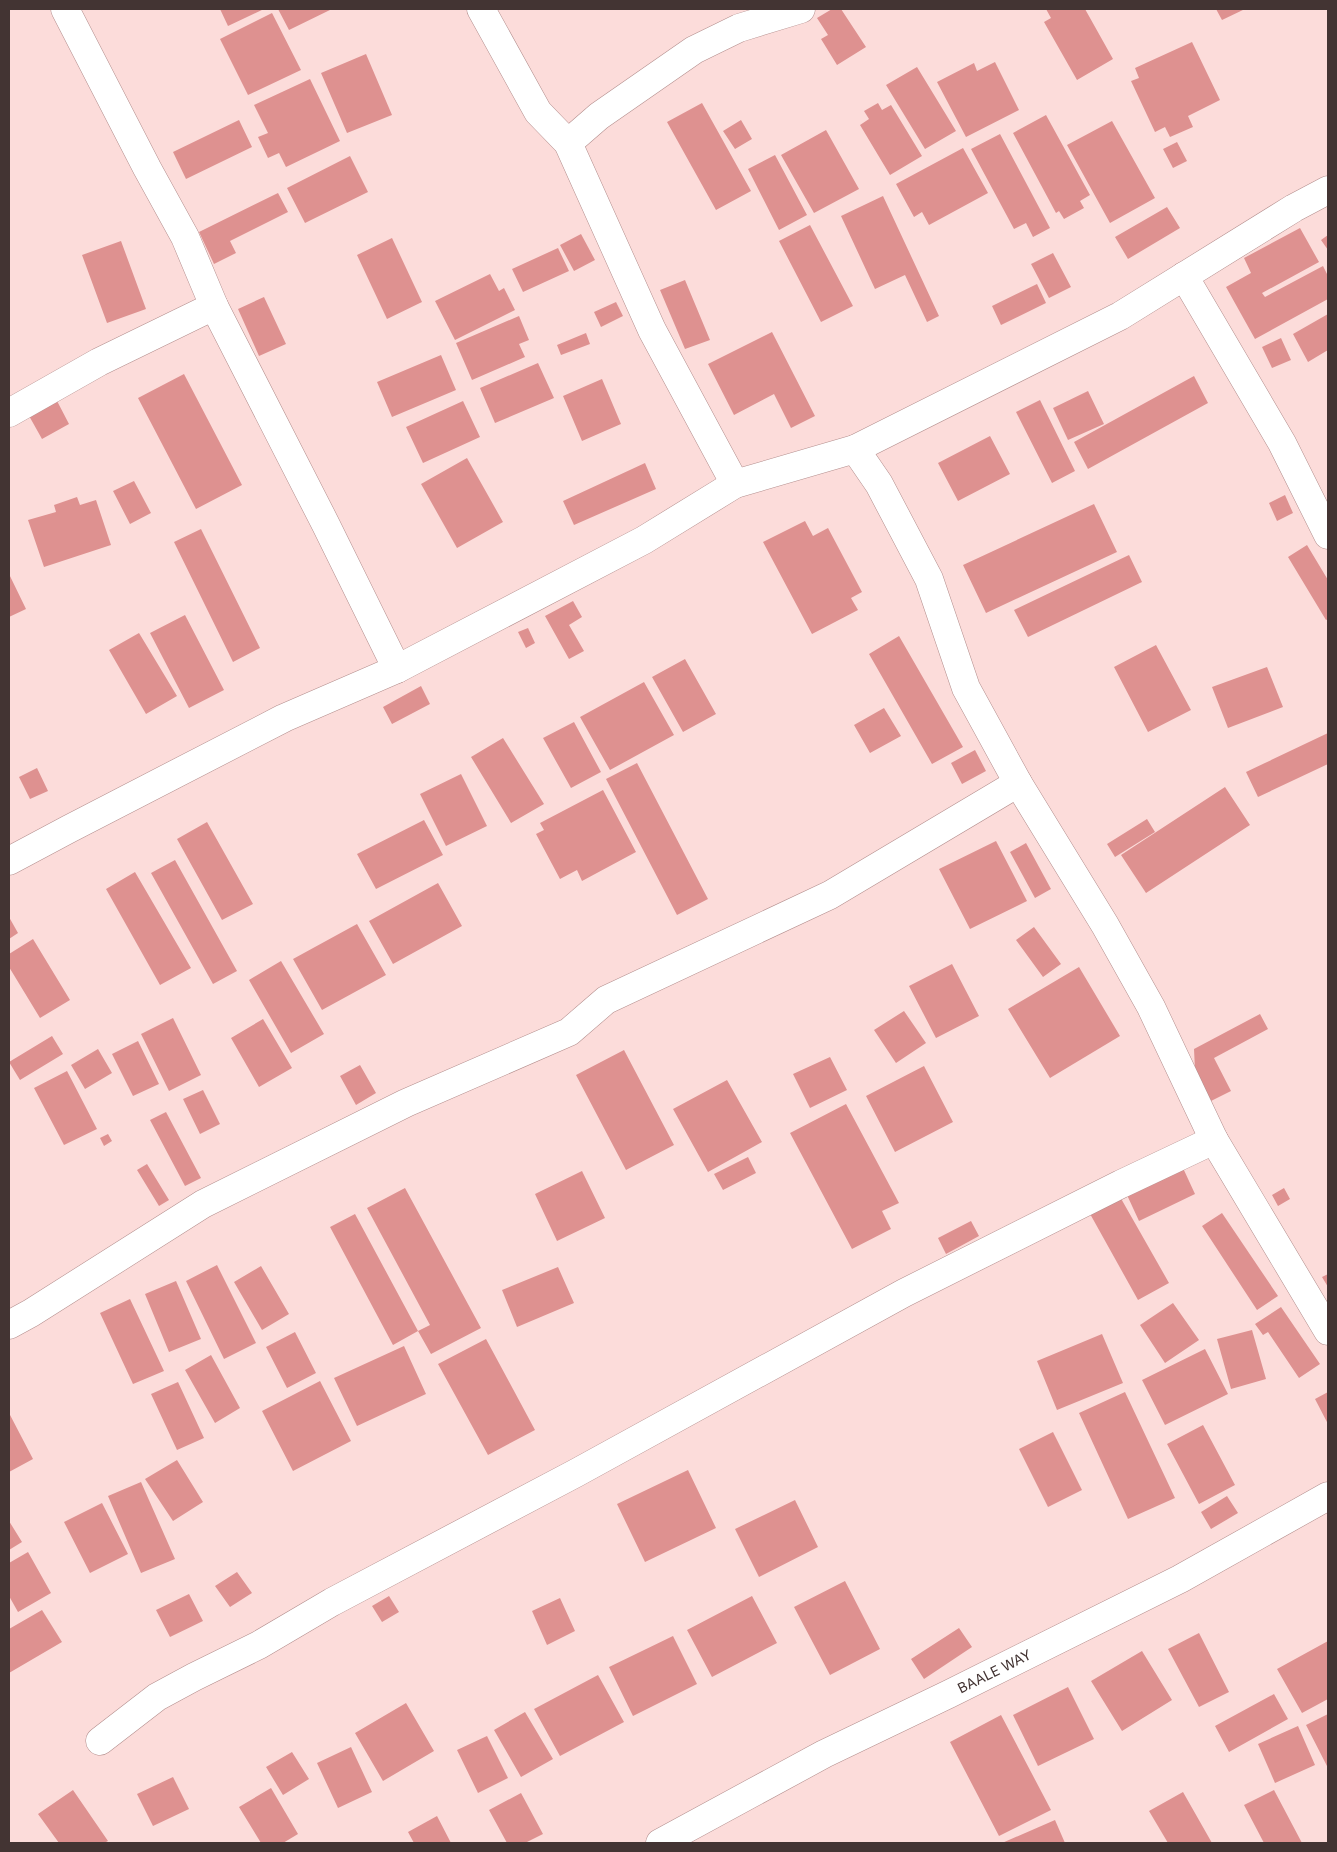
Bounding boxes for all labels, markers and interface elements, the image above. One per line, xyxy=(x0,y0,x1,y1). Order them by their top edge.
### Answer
street label: BAALE WAY xyxy=(955,1645,1034,1696)

